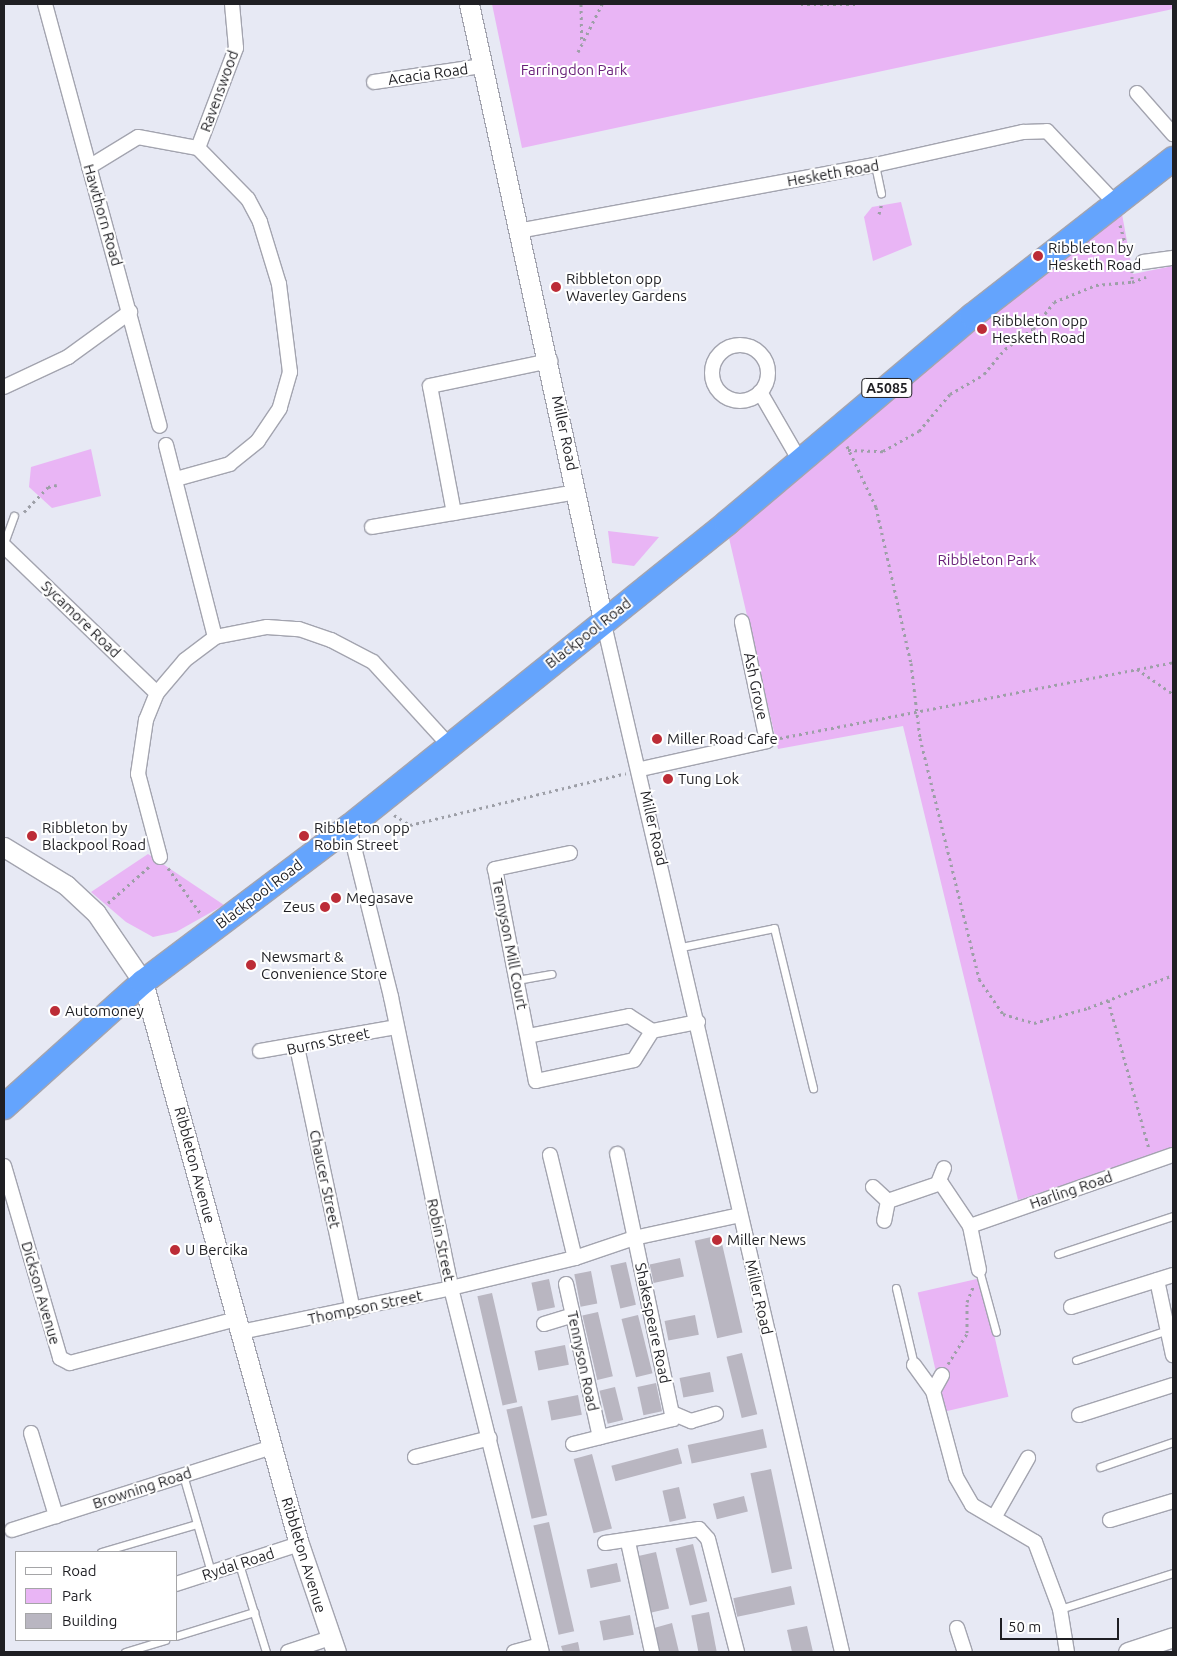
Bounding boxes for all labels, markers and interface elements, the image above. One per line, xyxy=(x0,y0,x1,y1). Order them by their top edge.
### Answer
street label: Ravenswood xyxy=(196,48,242,134)
street label: Acacia Road xyxy=(387,59,469,89)
park label: Farringdon Park xyxy=(521,61,627,79)
street label: Hesketh Road xyxy=(785,156,881,190)
street label: Hawthorn Road xyxy=(80,162,126,268)
place label: Ribbleton by Hesketh Road xyxy=(1048,238,1141,273)
marker: Ribbleton by Hesketh Road xyxy=(1032,250,1044,262)
place label: Ribbleton opp Waverley Gardens xyxy=(566,269,687,304)
marker: Ribbleton opp Waverley Gardens xyxy=(550,281,562,293)
place label: Ribbleton opp Hesketh Road xyxy=(992,311,1088,346)
marker: Ribbleton opp Hesketh Road xyxy=(976,323,988,335)
road number: A5085 xyxy=(861,376,913,399)
street label: Miller Road xyxy=(548,394,582,472)
park label: Ribbleton Park xyxy=(937,551,1037,569)
street label: Sycamore Road xyxy=(38,577,124,661)
street label: Blackpool Road xyxy=(541,594,635,672)
street label: Ash Grove xyxy=(740,651,772,721)
place label: Miller Road Cafe xyxy=(667,730,778,748)
marker: Miller Road Cafe xyxy=(651,733,663,745)
place label: Tung Lok xyxy=(678,770,739,788)
marker: Tung Lok xyxy=(662,773,674,785)
street label: Miller Road xyxy=(637,789,671,867)
place label: Ribbleton by Blackpool Road xyxy=(42,818,146,853)
place label: Ribbleton opp Robin Street xyxy=(314,818,410,853)
marker: Ribbleton by Blackpool Road xyxy=(26,830,38,842)
marker: Ribbleton opp Robin Street xyxy=(298,830,310,842)
street label: Blackpool Road xyxy=(212,856,306,932)
street label: Tennyson Mill Court xyxy=(488,877,532,1011)
place label: Megasave xyxy=(346,889,413,907)
marker: Megasave xyxy=(330,892,342,904)
place label: Zeus xyxy=(283,898,315,916)
marker: Zeus xyxy=(319,901,331,913)
place label: Newsmart & Convenience Store xyxy=(261,947,387,982)
marker: Newsmart & Convenience Store xyxy=(245,959,257,971)
place label: Automoney xyxy=(65,1002,144,1020)
marker: Automoney xyxy=(49,1005,61,1017)
street label: Burns Street xyxy=(285,1023,371,1059)
street label: Ribbleton Avenue xyxy=(171,1105,219,1225)
street label: Chaucer Street xyxy=(306,1128,344,1230)
street label: Harling Road xyxy=(1027,1167,1115,1213)
street label: Robin Street xyxy=(423,1197,459,1283)
place label: Miller News xyxy=(727,1231,806,1249)
marker: Miller News xyxy=(711,1234,723,1246)
street label: Dickson Avenue xyxy=(18,1239,64,1347)
place label: U Bercika xyxy=(185,1241,248,1259)
marker: U Bercika xyxy=(169,1244,181,1256)
street label: Miller Road xyxy=(742,1258,776,1336)
street label: Shakespeare Road xyxy=(631,1261,675,1385)
street label: Thompson Street xyxy=(306,1286,424,1328)
street label: Tennyson Road xyxy=(564,1309,602,1413)
street label: Browning Road xyxy=(90,1464,194,1512)
street label: Ribbleton Avenue xyxy=(278,1495,330,1615)
street label: Rydal Road xyxy=(200,1544,276,1584)
legend xyxy=(15,1551,178,1641)
text: Road xyxy=(62,1562,97,1579)
text: Park xyxy=(62,1587,92,1604)
scale bar xyxy=(1002,1608,1121,1640)
text: Building xyxy=(62,1612,117,1629)
text: 50 m xyxy=(1008,1618,1041,1635)

